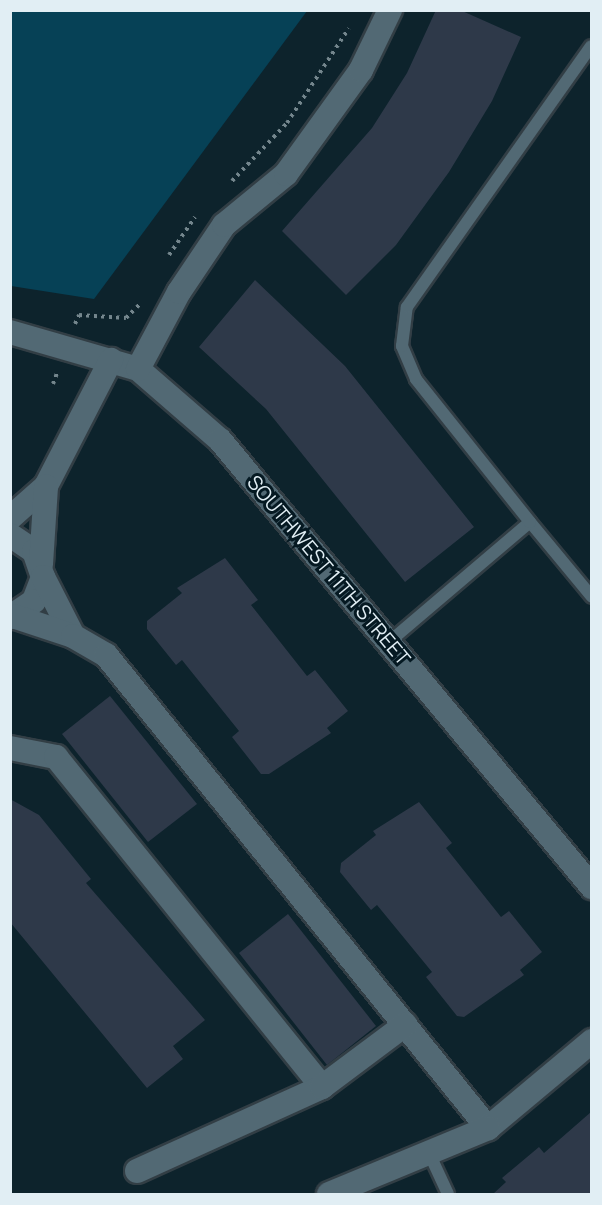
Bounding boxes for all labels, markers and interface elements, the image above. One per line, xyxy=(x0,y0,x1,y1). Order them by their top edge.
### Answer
street label: SOUTHWEST 11TH STREET xyxy=(242,470,416,670)

